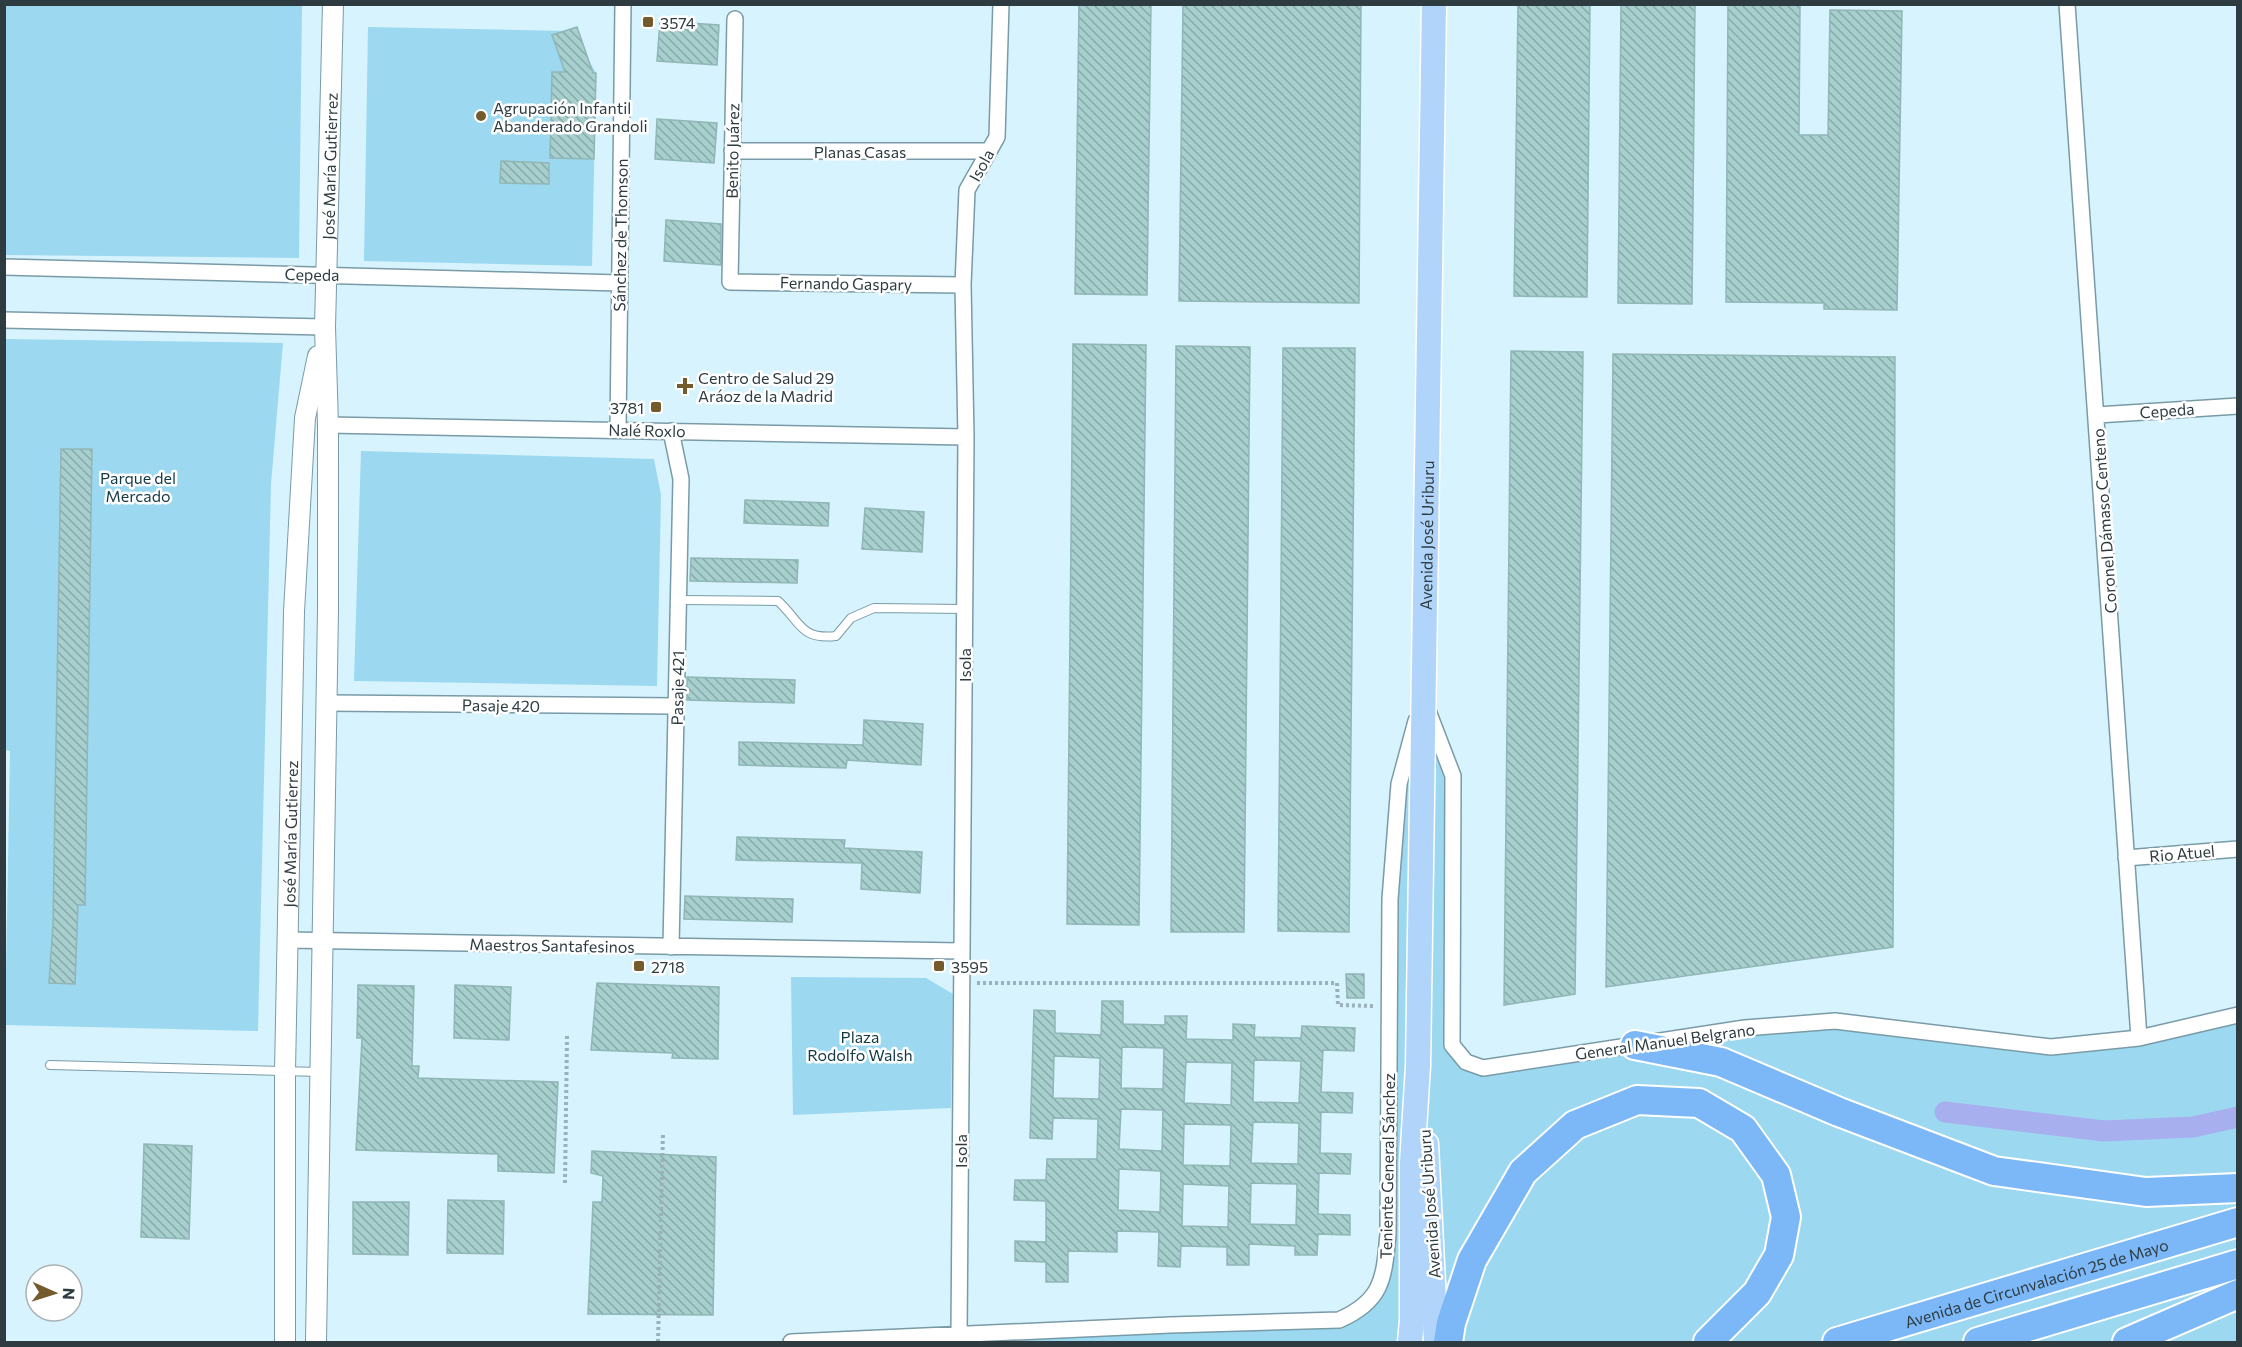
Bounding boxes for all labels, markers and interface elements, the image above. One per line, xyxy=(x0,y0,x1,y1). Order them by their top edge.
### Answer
place label: 3574 xyxy=(660,13,696,32)
marker: 3574 xyxy=(641,15,655,29)
street label: José María Gutierrez xyxy=(318,92,340,240)
place label: Agrupación Infantil Abanderado Grandoli xyxy=(493,98,648,135)
street label: Benito Juárez xyxy=(722,103,742,199)
marker: Agrupación Infantil Abanderado Grandoli xyxy=(474,109,488,123)
street label: Planas Casas xyxy=(814,142,906,161)
street label: Isola xyxy=(965,146,997,184)
street label: Sánchez de Thomson xyxy=(609,158,631,312)
street label: Cepeda xyxy=(284,264,340,284)
street label: Fernando Gaspary xyxy=(780,272,912,294)
place label: Centro de Salud 29 Aráoz de la Madrid xyxy=(698,368,834,405)
marker: Centro de Salud 29 Aráoz de la Madrid xyxy=(676,377,694,395)
place label: 3781 xyxy=(610,398,644,417)
street label: Cepeda xyxy=(2139,399,2195,421)
marker: 3781 xyxy=(649,400,663,414)
street label: Nalé Roxlo xyxy=(608,420,686,440)
street label: Coronel Dámaso Centeno xyxy=(2088,428,2120,614)
street label: Avenida José Uriburu xyxy=(1415,460,1437,610)
park label: Parque del Mercado xyxy=(100,468,176,505)
street label: Isola xyxy=(955,648,974,682)
street label: Pasaje 421 xyxy=(667,650,687,726)
street label: Pasaje 420 xyxy=(462,695,540,715)
street label: José María Gutierrez xyxy=(279,760,301,908)
street label: Rio Atuel xyxy=(2148,841,2216,865)
street label: Maestros Santafesinos xyxy=(469,934,635,956)
place label: 2718 xyxy=(651,957,685,976)
place label: 3595 xyxy=(951,957,988,976)
marker: 2718 xyxy=(632,959,646,973)
marker: 3595 xyxy=(932,959,946,973)
street label: General Manuel Belgrano xyxy=(1574,1019,1756,1063)
park label: Plaza Rodolfo Walsh xyxy=(807,1027,913,1064)
street label: Teniente General Sánchez xyxy=(1376,1073,1398,1259)
street label: Avenida José Uriburu xyxy=(1414,1129,1444,1279)
street label: Isola xyxy=(951,1134,970,1168)
street label: Avenida de Circunvalación 25 de Mayo xyxy=(1902,1234,2170,1331)
north arrow xyxy=(24,1263,84,1323)
text: N xyxy=(60,1287,79,1300)

